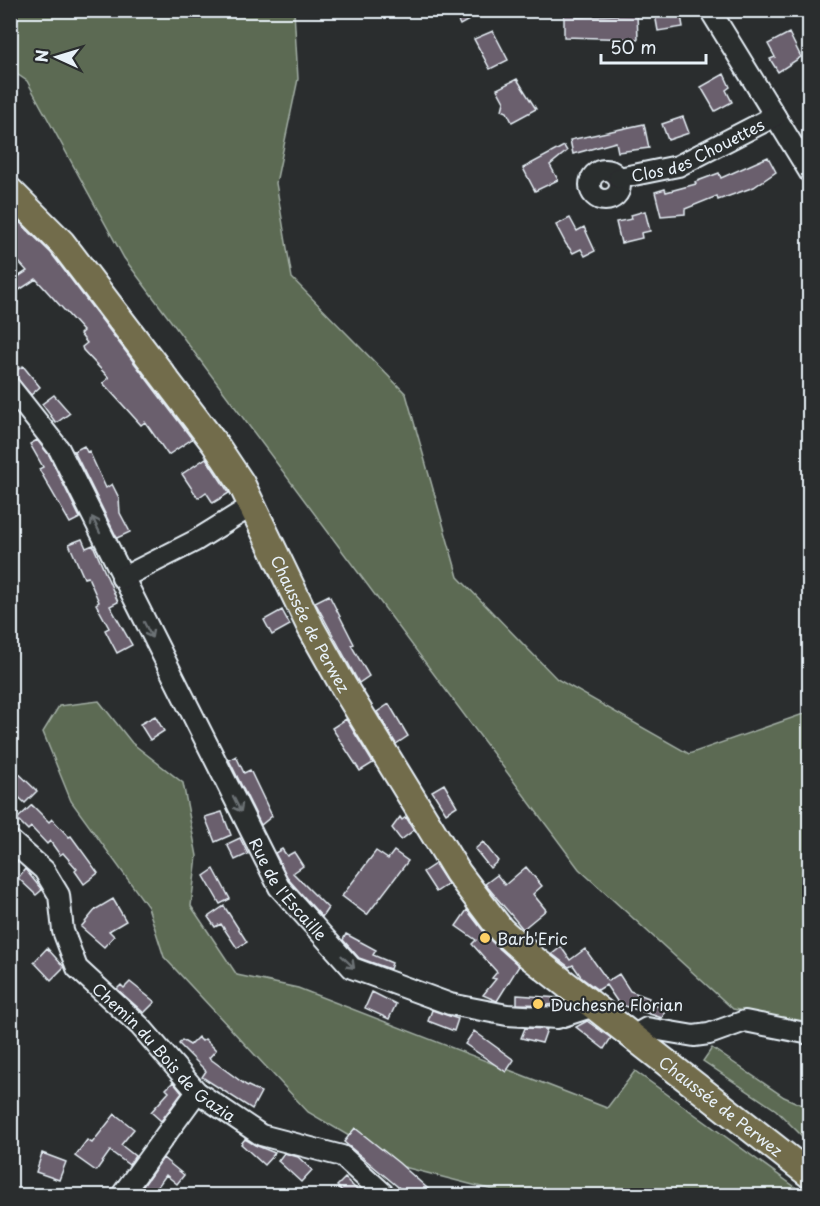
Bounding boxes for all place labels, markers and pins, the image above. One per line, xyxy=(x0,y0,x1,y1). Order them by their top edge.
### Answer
place label: Barb'Eric xyxy=(497,926,568,950)
marker: Barb'Eric xyxy=(478,931,492,945)
place label: Duchesne Florian xyxy=(550,992,683,1016)
marker: Duchesne Florian xyxy=(531,997,545,1011)

